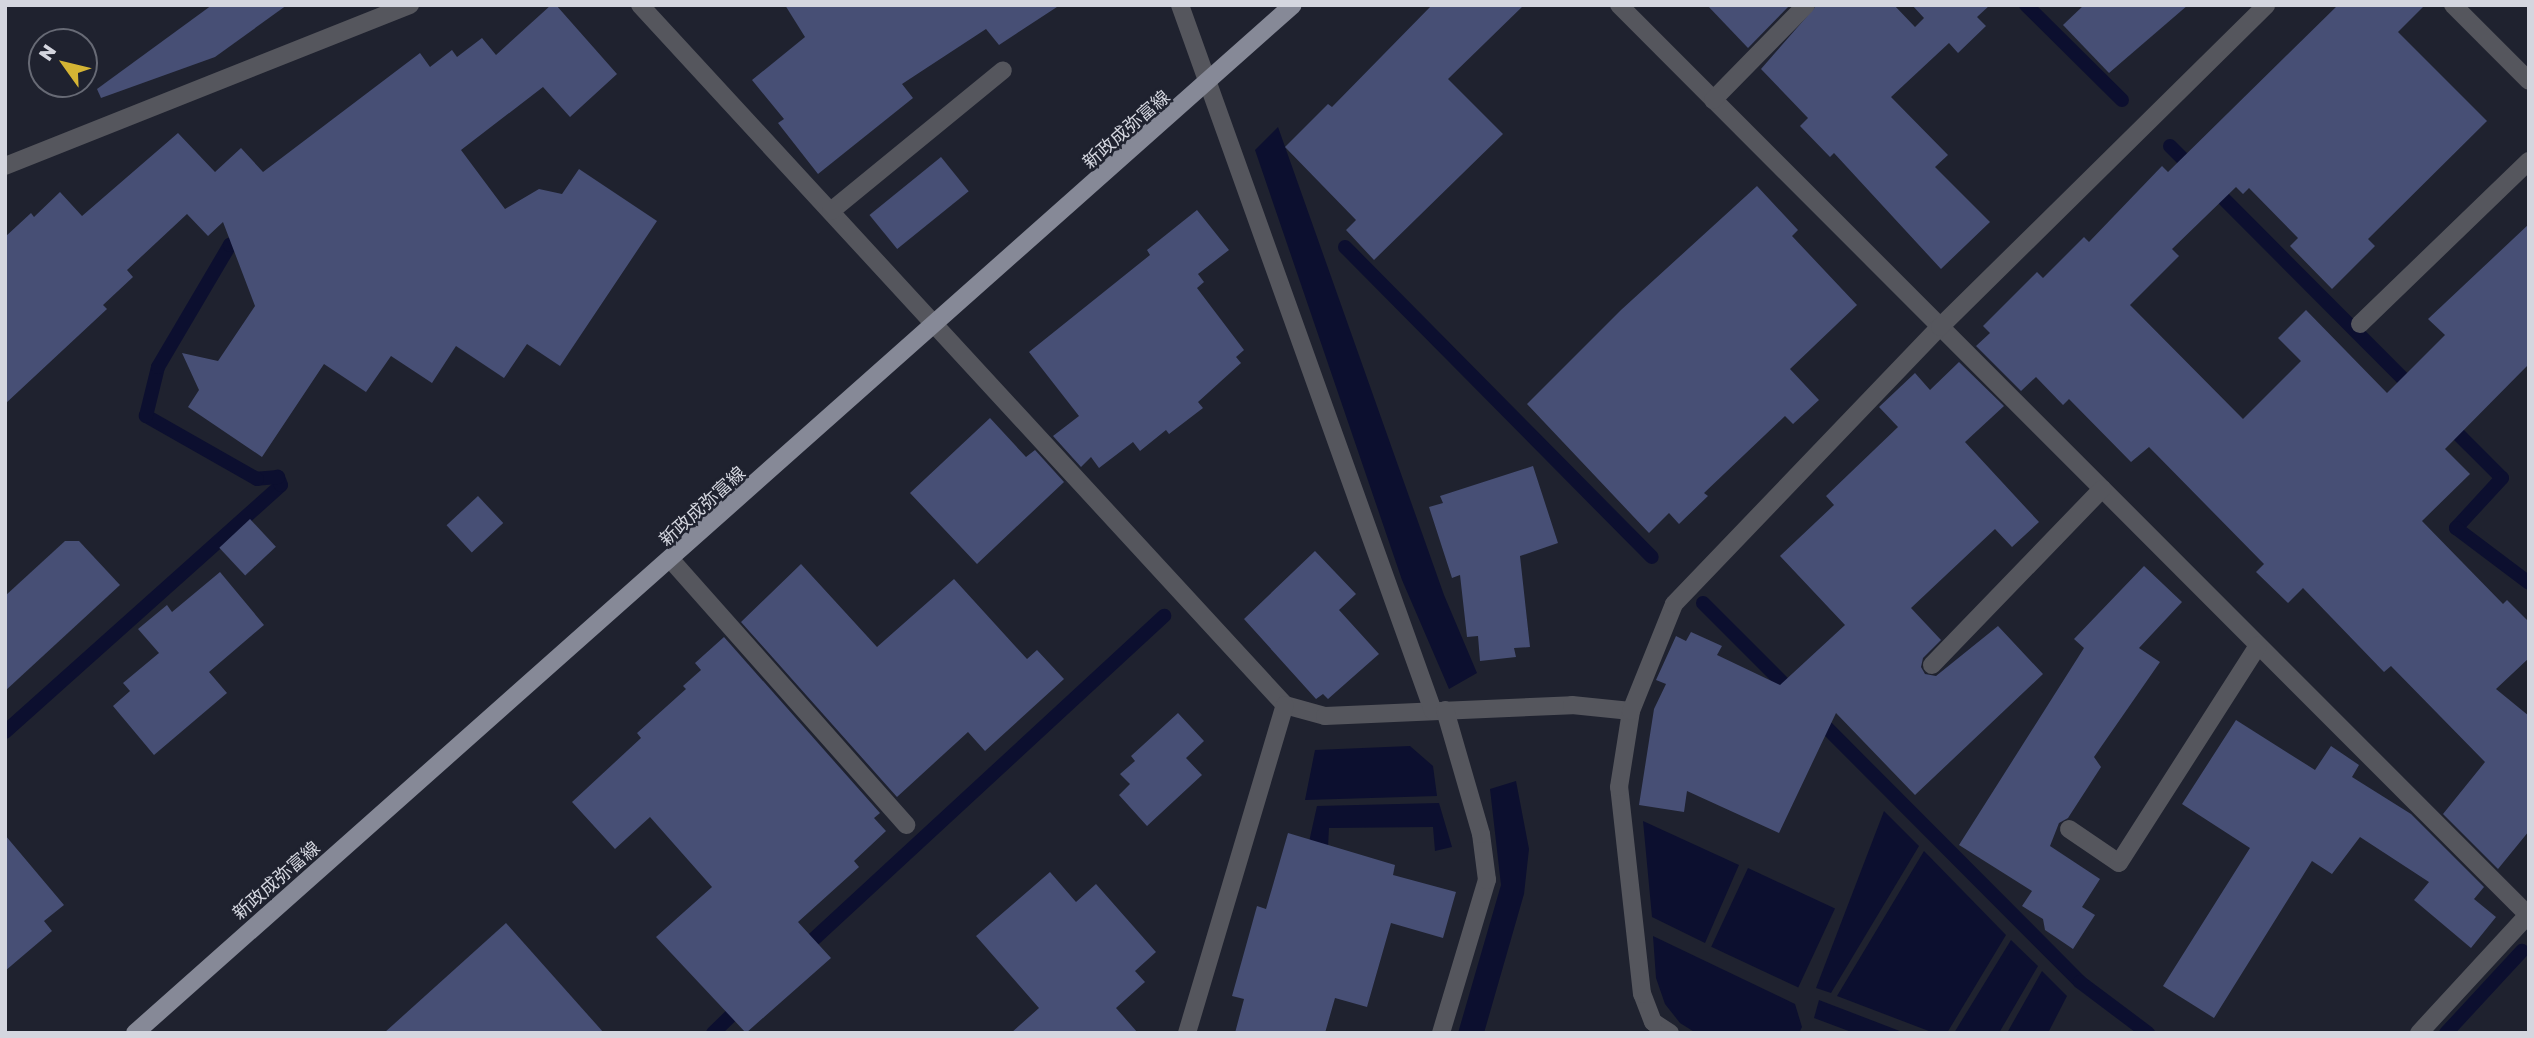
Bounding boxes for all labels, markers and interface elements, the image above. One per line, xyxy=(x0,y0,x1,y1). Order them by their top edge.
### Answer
north arrow xyxy=(28,28,98,98)
text: N xyxy=(33,40,60,65)
street label: 新政成弥富線 xyxy=(1078,85,1174,173)
street label: 新政成弥富線 xyxy=(655,462,749,550)
street label: 新政成弥富線 xyxy=(228,836,324,924)

